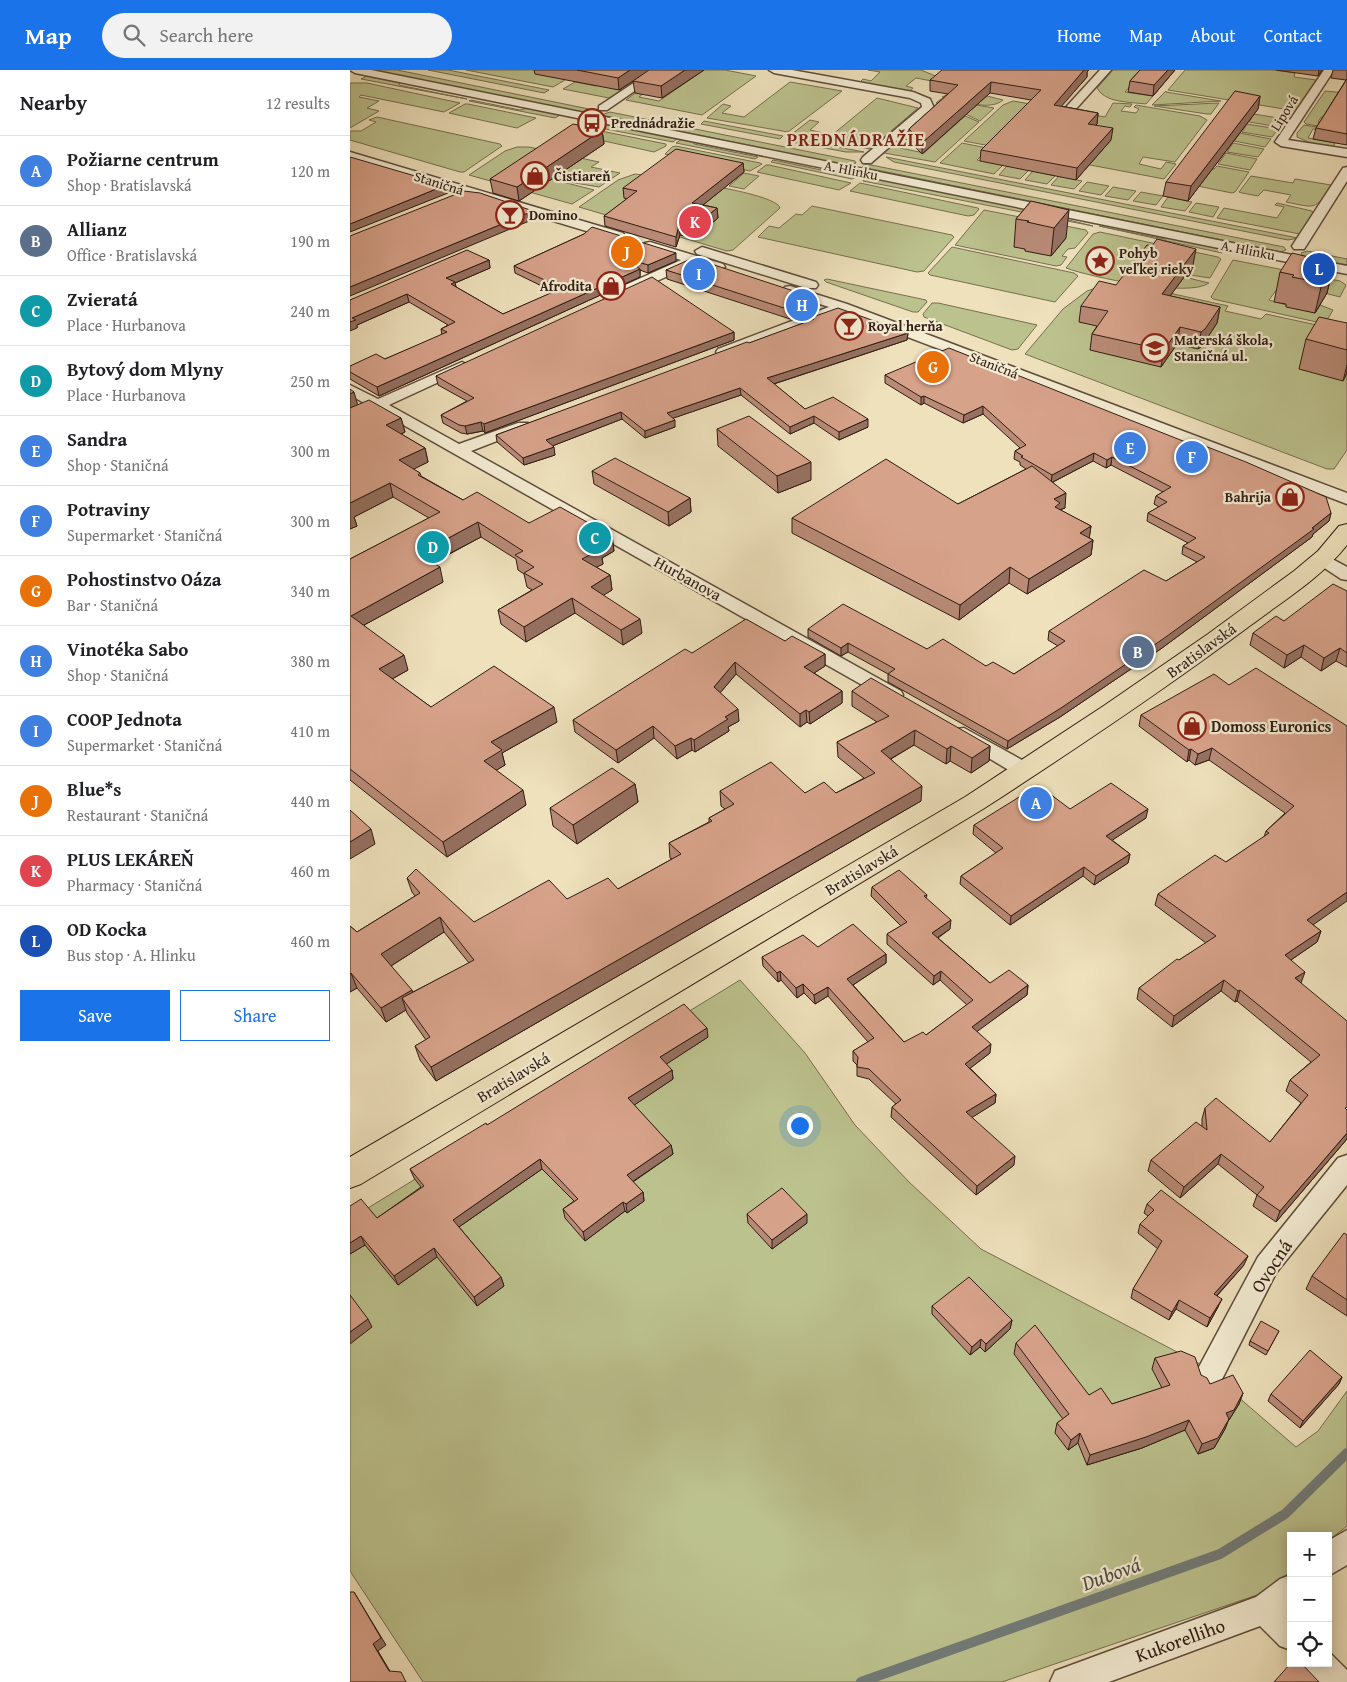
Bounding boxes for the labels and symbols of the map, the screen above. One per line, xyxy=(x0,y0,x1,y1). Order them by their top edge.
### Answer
street label: Lipová xyxy=(1265,91,1303,135)
bus stop icon: Prednádražie xyxy=(577,108,607,138)
place label: Prednádražie xyxy=(611,113,695,133)
district label: PREDNÁDRAŽIE xyxy=(787,126,925,153)
street label: A. Hlinku xyxy=(822,155,880,185)
shop icon: Čistiareň xyxy=(520,161,550,191)
street label: Staničná xyxy=(412,166,467,200)
place label: Čistiareň xyxy=(554,166,611,186)
bar icon: Domino xyxy=(495,200,525,230)
pin: K xyxy=(679,203,711,241)
place label: Domino xyxy=(529,205,578,225)
pin: J xyxy=(611,233,643,271)
street label: A. Hlinku xyxy=(1219,235,1277,265)
place label: Pohyb veľkej rieky xyxy=(1119,243,1194,279)
place icon: Pohyb veľkej rieky xyxy=(1085,246,1115,276)
pin: L xyxy=(1303,250,1335,288)
pin: I xyxy=(683,255,715,293)
shop icon: Afrodita xyxy=(596,271,626,301)
place label: Afrodita xyxy=(540,276,593,296)
pin: H xyxy=(786,286,818,324)
bar icon: Royal herňa xyxy=(834,311,864,341)
place label: Royal herňa xyxy=(868,316,944,336)
place label: Materská škola, Staničná ul. xyxy=(1174,330,1273,366)
school or university icon: Materská škola, Staničná ul. xyxy=(1140,333,1170,363)
street label: Staničná xyxy=(967,347,1022,384)
pin: G xyxy=(917,348,949,386)
pin: E xyxy=(1114,429,1146,467)
pin: F xyxy=(1176,438,1208,476)
shop icon: Bahrija xyxy=(1275,482,1305,512)
place label: Bahrija xyxy=(1225,487,1272,507)
pin: C xyxy=(579,519,611,557)
pin: D xyxy=(417,528,449,566)
street label: Hurbanova xyxy=(650,550,726,607)
street label: Bratislavská xyxy=(1161,616,1241,684)
pin: B xyxy=(1122,633,1154,671)
shop icon: Domoss Euronics xyxy=(1177,711,1207,741)
place label: Domoss Euronics xyxy=(1211,714,1332,738)
pin: A xyxy=(1020,784,1052,822)
street label: Bratislavská xyxy=(820,839,902,901)
street label: Bratislavská xyxy=(472,1046,554,1108)
your location xyxy=(787,1113,813,1139)
street label: Ovocná xyxy=(1243,1234,1299,1298)
water label: Dubová xyxy=(1076,1549,1145,1599)
street label: Kukorelliho xyxy=(1131,1611,1229,1669)

